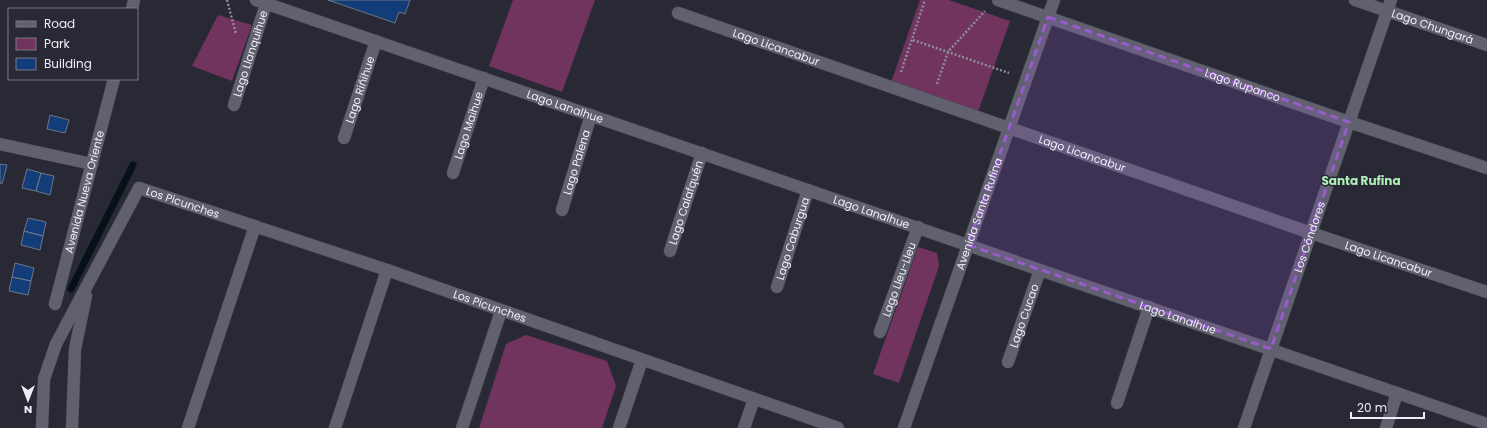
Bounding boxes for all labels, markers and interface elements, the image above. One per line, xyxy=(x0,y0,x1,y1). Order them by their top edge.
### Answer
street label: Lago Chungará xyxy=(1389,5,1476,48)
legend xyxy=(8,8,138,80)
street label: Lago Llanquihue xyxy=(229,8,272,99)
text: Road xyxy=(44,15,75,32)
street label: Lago Licancabur xyxy=(731,25,822,70)
text: Park xyxy=(44,35,71,52)
street label: Lago Riñihue xyxy=(341,54,379,125)
text: Building xyxy=(44,55,92,72)
street label: Lago Rupanco xyxy=(1203,65,1283,106)
street label: Lago Lanalhue xyxy=(525,86,606,127)
street label: Lago Maihue xyxy=(450,89,487,161)
street label: Avenida Nueva Oriente xyxy=(61,128,108,255)
street label: Lago Palena xyxy=(559,128,594,197)
street label: Lago Licancabur xyxy=(1037,131,1128,176)
street label: Avenida Santa Rufina xyxy=(952,155,1006,272)
street label: Lago Calafquén xyxy=(665,158,707,247)
district label: Santa Rufina xyxy=(1321,172,1401,189)
street label: Los Picunches xyxy=(144,183,222,222)
street label: Lago Lanalhue xyxy=(831,191,912,233)
street label: Lago Caburgua xyxy=(772,195,813,282)
street label: Los Cóndores xyxy=(1290,199,1329,275)
street label: Lago Licancabur xyxy=(1343,237,1434,281)
street label: Lago Lleu-Lleu xyxy=(878,240,920,319)
street label: Lago Cucao xyxy=(1006,282,1043,350)
street label: Los Picunches xyxy=(451,286,529,326)
street label: Lago Lanalhue xyxy=(1137,297,1218,338)
north arrow xyxy=(8,380,48,420)
scale bar xyxy=(1351,394,1424,420)
text: 20 m xyxy=(1357,399,1387,416)
text: N xyxy=(24,402,32,418)

